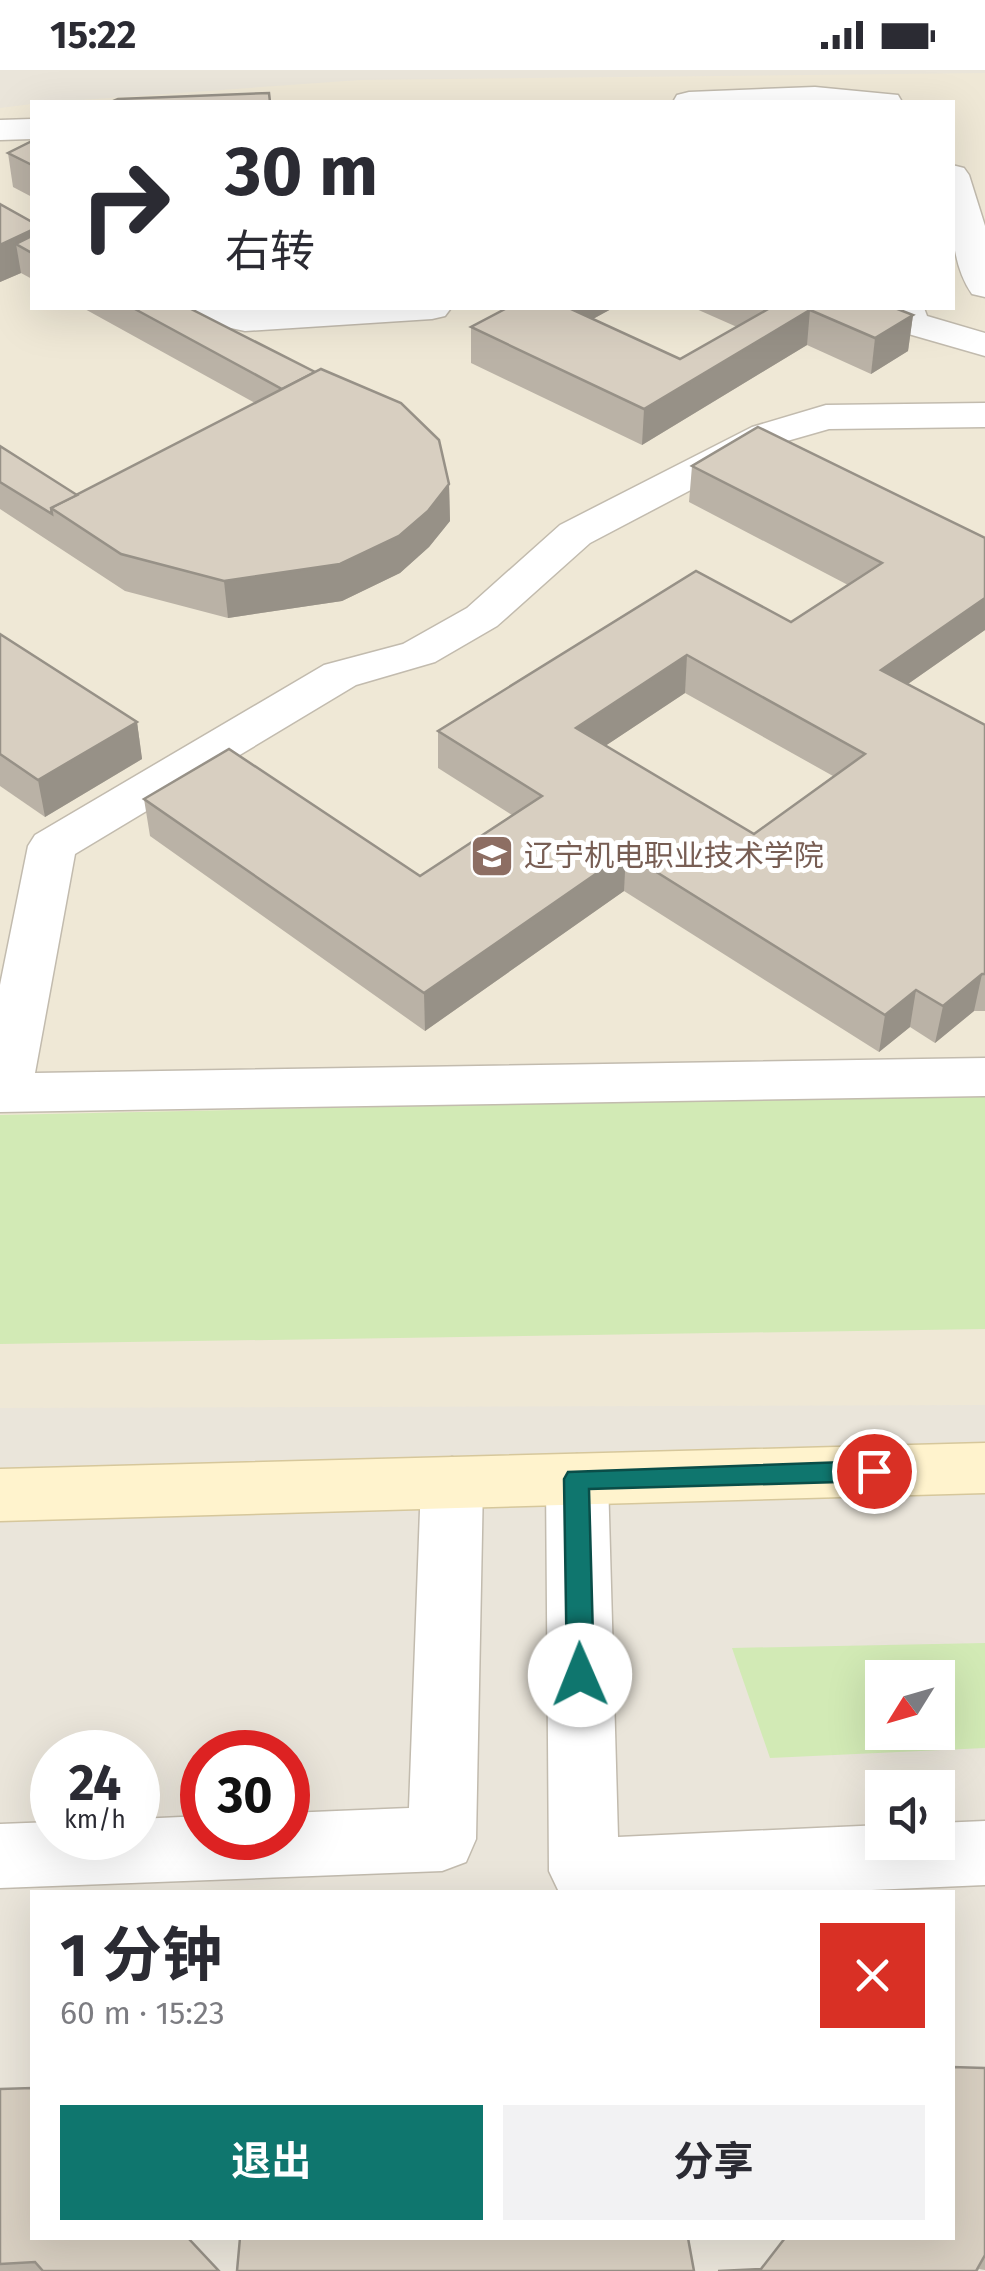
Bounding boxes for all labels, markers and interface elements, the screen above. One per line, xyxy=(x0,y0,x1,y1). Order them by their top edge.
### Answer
text: 15:22 xyxy=(50,12,136,58)
text: 30 m xyxy=(225,130,378,214)
icon: right xyxy=(60,140,190,270)
text: 右转 xyxy=(225,225,315,279)
school or university icon: 辽宁机电职业技术学院 xyxy=(469,833,515,879)
place label: 辽宁机电职业技术学院 xyxy=(524,838,824,874)
pin xyxy=(832,1429,917,1514)
icon: arrive xyxy=(847,1444,902,1499)
position arrow xyxy=(528,1623,632,1727)
north arrow xyxy=(865,1660,955,1750)
map controls xyxy=(865,1660,955,1860)
speed limit sign: 30 xyxy=(180,1730,310,1860)
text: 24 xyxy=(69,1753,121,1813)
button: sound xyxy=(865,1770,955,1860)
text: km/h xyxy=(64,1805,126,1835)
text: 1 分钟 xyxy=(60,1920,222,1992)
button: close xyxy=(820,1923,925,2028)
text: 60 m · 15:23 xyxy=(60,1994,225,2032)
button: 退出 xyxy=(60,2105,483,2220)
button: 分享 xyxy=(503,2105,925,2220)

